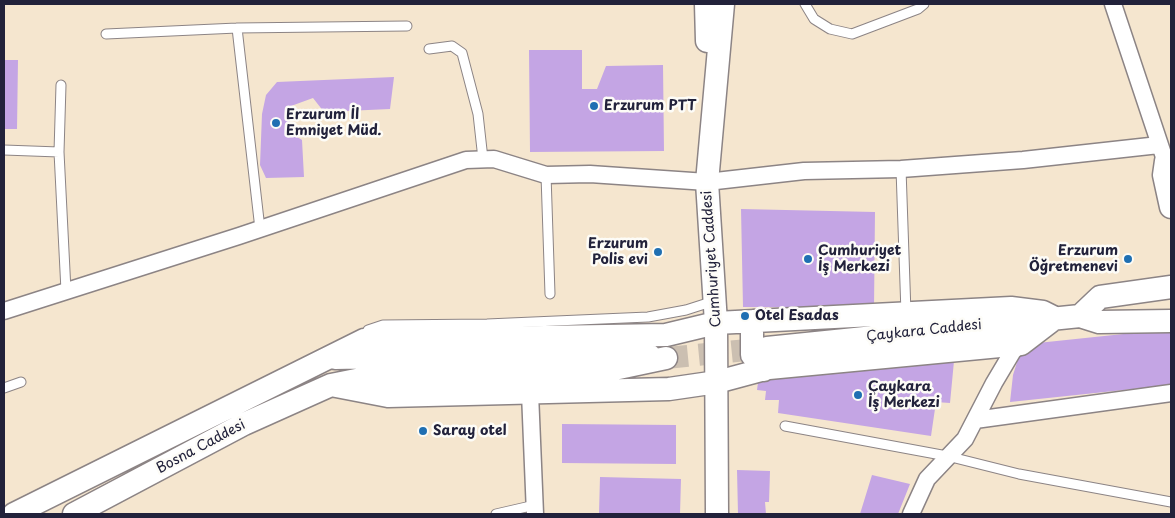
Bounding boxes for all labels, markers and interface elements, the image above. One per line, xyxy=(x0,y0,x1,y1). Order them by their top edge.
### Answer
place label: Erzurum PTT xyxy=(604,98,696,114)
marker: Erzurum PTT xyxy=(588,100,600,112)
place label: Erzurum İl Emniyet Müd. xyxy=(286,107,381,140)
marker: Erzurum İl Emniyet Müd. xyxy=(270,117,282,129)
street label: Cumhuriyet Caddesi xyxy=(699,190,725,328)
place label: Erzurum Polis evi xyxy=(588,236,648,268)
place label: Cumhuriyet İş Merkezi xyxy=(818,243,901,276)
place label: Erzurum Öğretmenevi xyxy=(1029,243,1118,276)
marker: Erzurum Polis evi xyxy=(652,246,664,258)
marker: Cumhuriyet İş Merkezi xyxy=(802,253,814,265)
marker: Erzurum Öğretmenevi xyxy=(1122,253,1134,265)
place label: Otel Esadas xyxy=(755,308,839,324)
marker: Otel Esadas xyxy=(739,310,751,322)
street label: Çaykara Caddesi xyxy=(865,317,983,345)
place label: Çaykara İş Merkezi xyxy=(868,379,940,412)
marker: Çaykara İş Merkezi xyxy=(852,389,864,401)
street label: Bosna Caddesi xyxy=(154,417,248,477)
place label: Saray otel xyxy=(433,423,507,439)
marker: Saray otel xyxy=(417,425,429,437)

